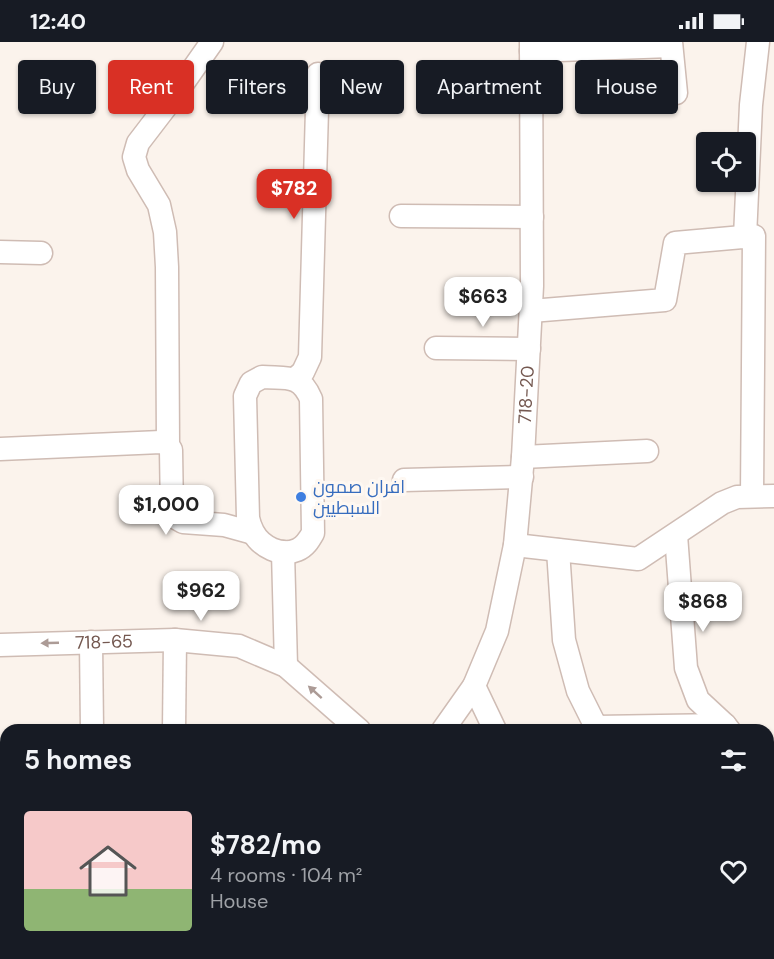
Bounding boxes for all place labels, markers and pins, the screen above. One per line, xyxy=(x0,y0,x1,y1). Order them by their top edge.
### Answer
pin: $782 xyxy=(258,169,330,220)
pin: $663 xyxy=(447,277,519,328)
place label: افران صمون السبطيين xyxy=(313,475,405,520)
pin: $1,000 xyxy=(117,485,215,536)
marker: افران صمون السبطيين xyxy=(294,490,308,504)
pin: $962 xyxy=(165,571,237,622)
pin: $868 xyxy=(667,582,739,633)

